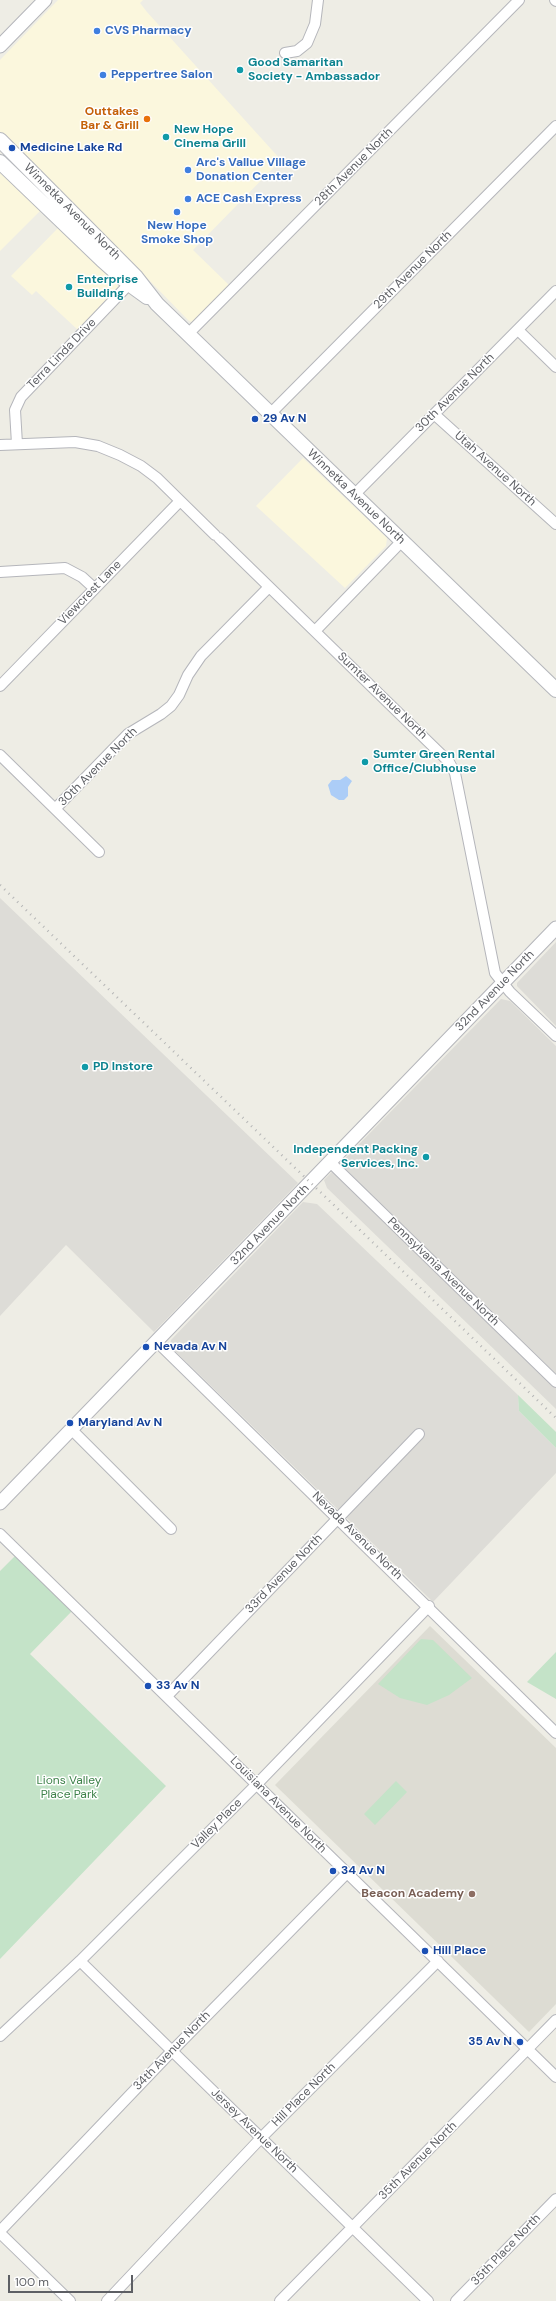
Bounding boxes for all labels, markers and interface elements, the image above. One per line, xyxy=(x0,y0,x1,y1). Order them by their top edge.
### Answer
place label: CVS Pharmacy xyxy=(105,24,192,38)
marker: CVS Pharmacy xyxy=(92,26,102,36)
place label: Good Samaritan Society - Ambassador xyxy=(248,56,380,84)
marker: Good Samaritan Society - Ambassador xyxy=(235,65,245,75)
place label: Peppertree Salon xyxy=(111,68,213,82)
marker: Peppertree Salon xyxy=(98,70,108,80)
place label: Outtakes Bar & Grill xyxy=(80,105,139,133)
marker: Outtakes Bar & Grill xyxy=(142,114,152,124)
place label: New Hope Cinema Grill xyxy=(174,123,246,151)
street label: 28th Avenue North xyxy=(312,125,396,209)
marker: New Hope Cinema Grill xyxy=(161,132,171,142)
place label: Medicine Lake Rd xyxy=(20,141,122,155)
marker: Medicine Lake Rd xyxy=(7,143,17,153)
place label: Arc's Vallue Village Donation Center xyxy=(196,156,306,184)
street label: Winnetka Avenue North xyxy=(21,161,123,263)
marker: Arc's Vallue Village Donation Center xyxy=(183,165,193,175)
place label: ACE Cash Express xyxy=(196,192,302,206)
marker: ACE Cash Express xyxy=(183,194,193,204)
marker: New Hope Smoke Shop xyxy=(172,207,182,217)
place label: New Hope Smoke Shop xyxy=(141,219,213,247)
street label: 29th Avenue North xyxy=(371,228,455,312)
place label: Enterprise Building xyxy=(77,273,138,301)
marker: Enterprise Building xyxy=(64,282,74,292)
street label: Terra Linda Drive xyxy=(25,316,99,392)
street label: 30th Avenue North xyxy=(413,351,497,435)
place label: 29 Av N xyxy=(263,412,306,426)
marker: 29 Av N xyxy=(250,414,260,424)
street label: Utah Avenue North xyxy=(451,429,539,509)
street label: Winnetka Avenue North xyxy=(304,446,408,548)
street label: Viewcrest Lane xyxy=(55,558,125,628)
street label: Sumter Avenue North xyxy=(334,650,430,742)
street label: 30th Avenue North xyxy=(56,725,140,809)
place label: Sumter Green Rental Office/Clubhouse xyxy=(373,748,495,776)
marker: Sumter Green Rental Office/Clubhouse xyxy=(360,757,370,767)
street label: 32nd Avenue North xyxy=(453,948,537,1034)
place label: PD Instore xyxy=(93,1060,153,1074)
marker: PD Instore xyxy=(80,1062,90,1072)
place label: Independent Packing Services, Inc. xyxy=(293,1143,418,1171)
marker: Independent Packing Services, Inc. xyxy=(421,1152,431,1162)
street label: 32nd Avenue North xyxy=(228,1182,312,1268)
street label: Pennsylvania Avenue North xyxy=(384,1215,502,1329)
place label: Nevada Av N xyxy=(154,1340,227,1354)
marker: Nevada Av N xyxy=(141,1342,151,1352)
place label: Maryland Av N xyxy=(78,1416,162,1430)
marker: Maryland Av N xyxy=(65,1418,75,1428)
street label: Nevada Avenue North xyxy=(309,1489,405,1583)
street label: 33rd Avenue North xyxy=(243,1531,325,1617)
place label: 33 Av N xyxy=(156,1679,199,1693)
marker: 33 Av N xyxy=(143,1681,153,1691)
street label: Louisiana Avenue North xyxy=(227,1754,329,1856)
park label: Lions Valley Place Park xyxy=(37,1774,101,1802)
street label: Valley Place xyxy=(189,1796,245,1852)
place label: 34 Av N xyxy=(341,1864,385,1878)
marker: 34 Av N xyxy=(328,1866,338,1876)
place label: Beacon Academy xyxy=(361,1887,464,1901)
marker: Beacon Academy xyxy=(467,1889,477,1899)
place label: Hill Place xyxy=(433,1944,486,1958)
marker: Hill Place xyxy=(420,1946,430,1956)
street label: 34th Avenue North xyxy=(130,2008,214,2094)
place label: 35 Av N xyxy=(468,2035,512,2049)
marker: 35 Av N xyxy=(515,2037,525,2047)
street label: Hill Place North xyxy=(269,2060,339,2130)
street label: Jersey Avenue North xyxy=(208,2086,300,2176)
street label: 35th Avenue North xyxy=(376,2119,460,2203)
street label: 35th Place North xyxy=(468,2211,544,2289)
scale bar xyxy=(10,2267,135,2293)
text: 100 m xyxy=(15,2274,49,2290)

